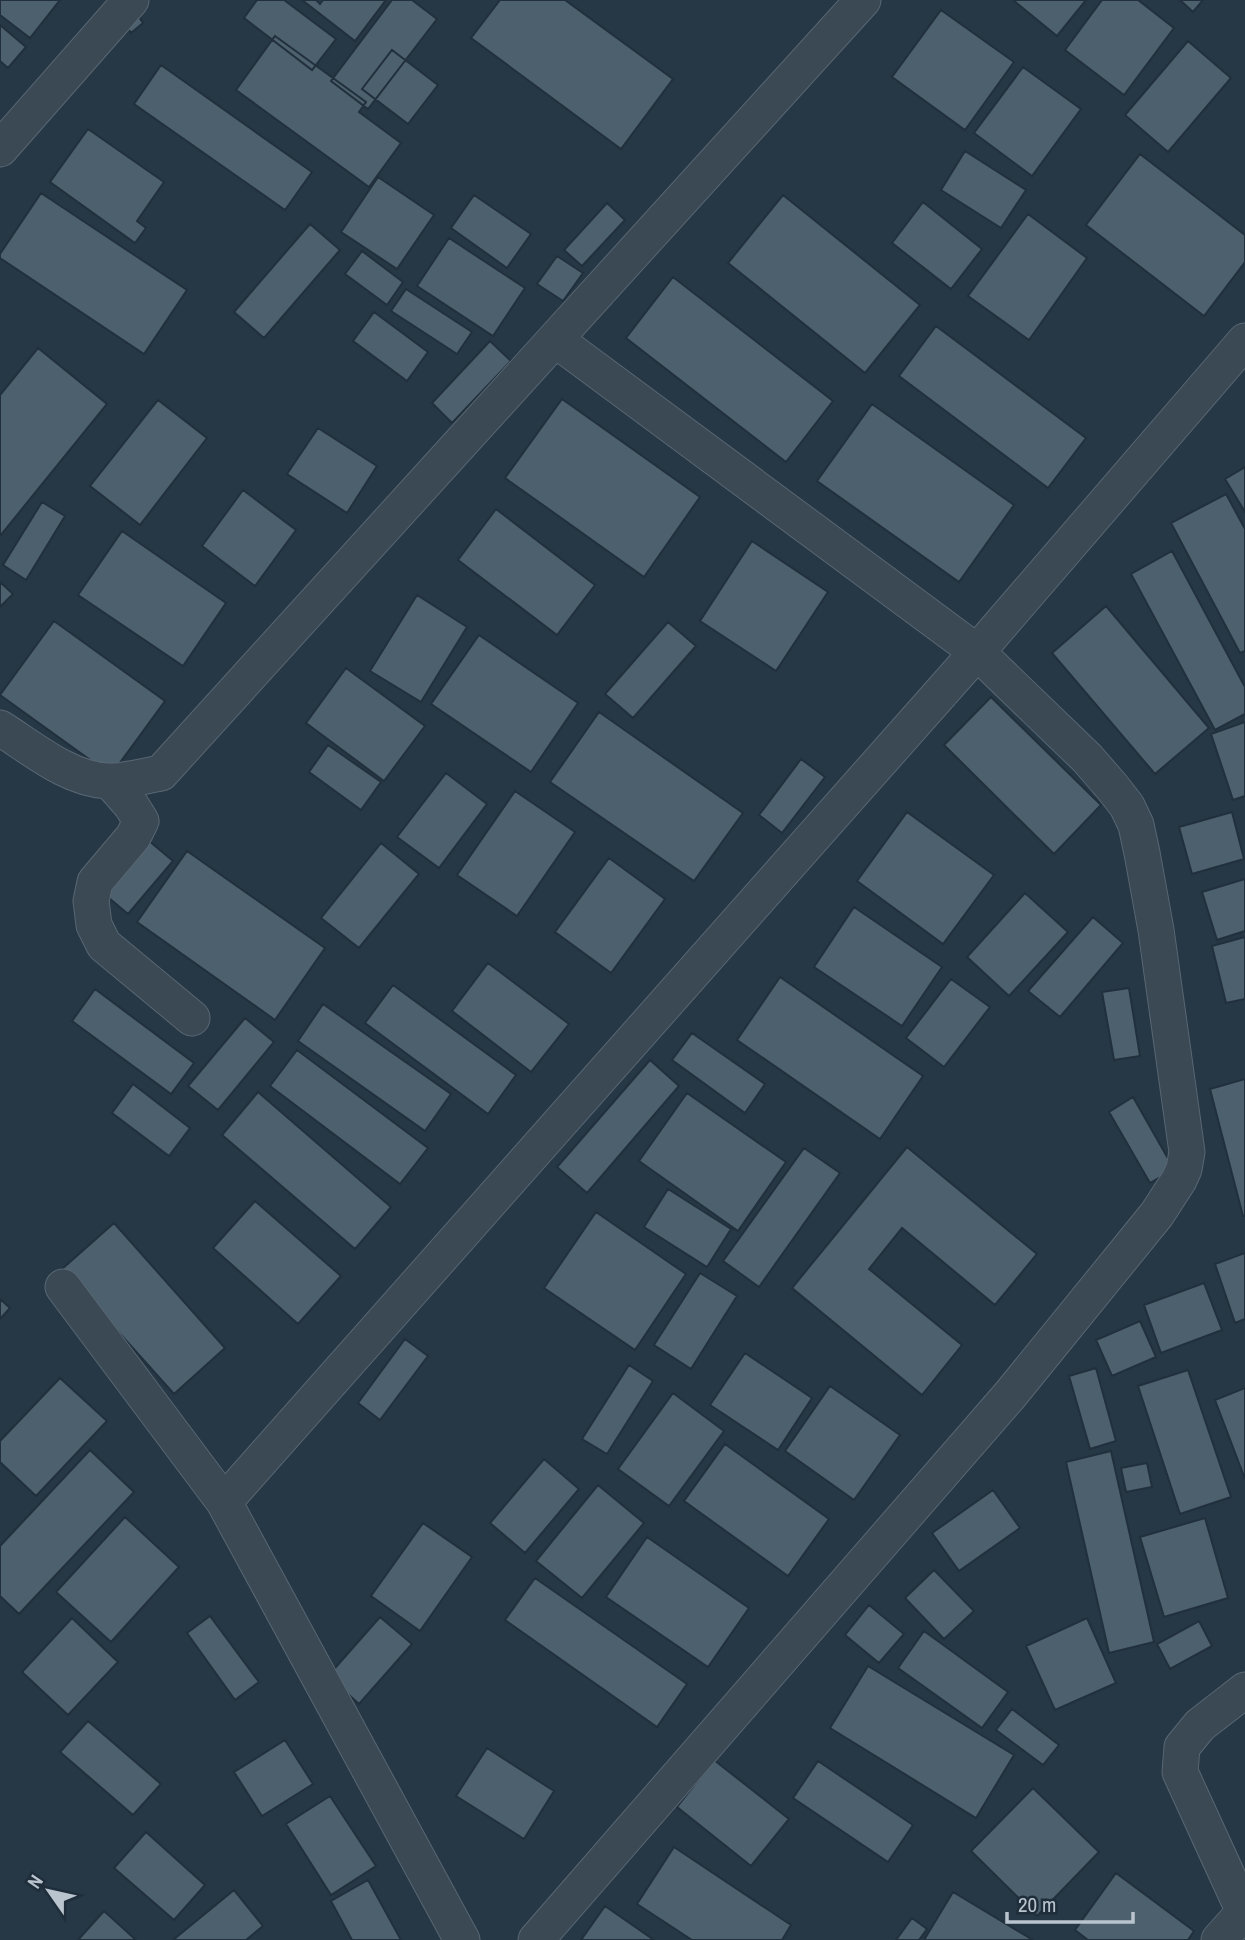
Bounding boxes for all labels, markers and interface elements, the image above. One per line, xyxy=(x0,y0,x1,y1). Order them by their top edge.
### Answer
north arrow xyxy=(14,1856,84,1926)
text: N xyxy=(21,1870,49,1893)
scale bar xyxy=(1007,1881,1133,1925)
text: 20 m xyxy=(1018,1890,1056,1919)

